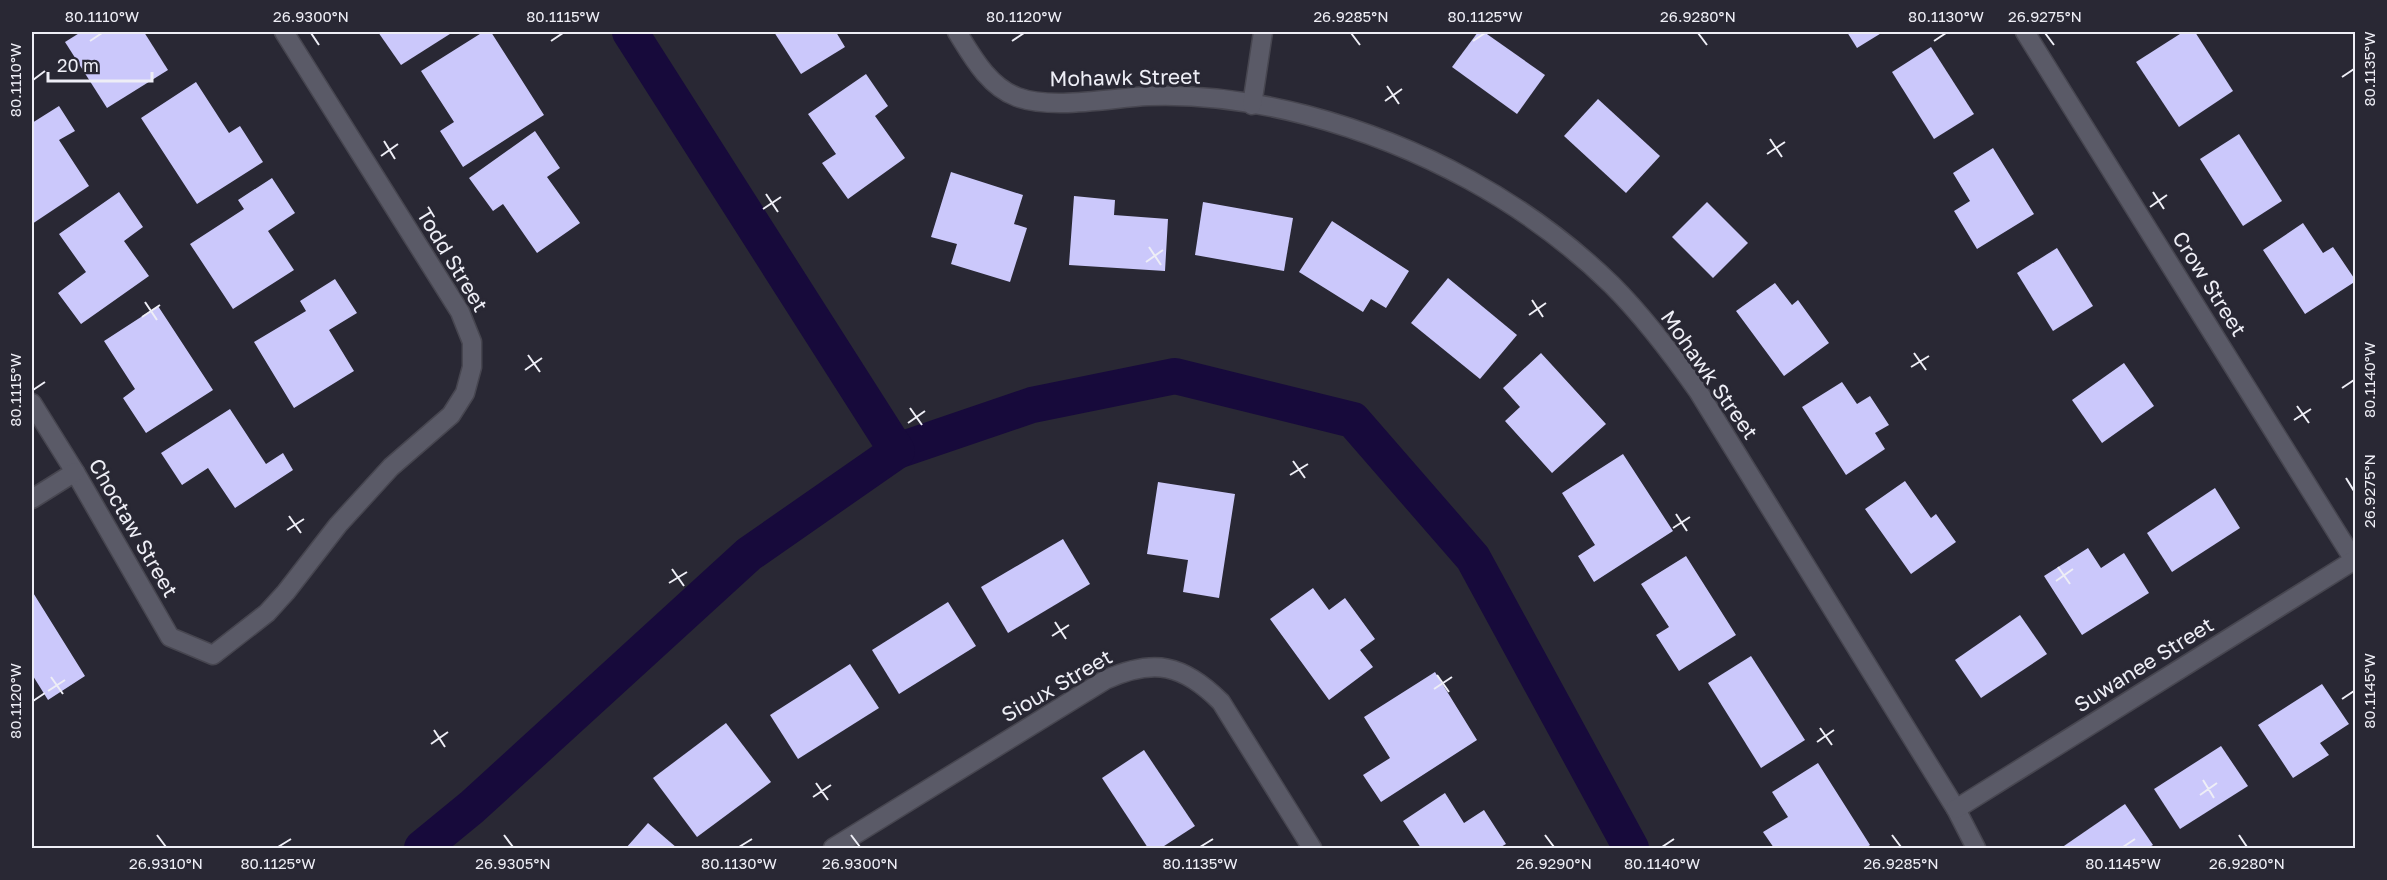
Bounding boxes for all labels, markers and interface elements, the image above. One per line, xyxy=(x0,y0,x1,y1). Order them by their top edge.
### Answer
text: 80.1110°W xyxy=(65,7,139,25)
text: 26.9300°N xyxy=(273,7,349,25)
text: 80.1115°W xyxy=(526,7,600,25)
text: 80.1120°W xyxy=(986,7,1062,25)
text: 26.9285°N xyxy=(1313,7,1389,25)
text: 80.1125°W xyxy=(1447,7,1523,25)
text: 26.9280°N xyxy=(1660,7,1736,25)
text: 80.1130°W xyxy=(1908,7,1984,25)
text: 26.9275°N xyxy=(2008,7,2082,25)
text: 80.1135°W xyxy=(2360,31,2378,107)
text: 80.1110°W xyxy=(6,43,24,117)
scale bar xyxy=(48,45,152,83)
text: 20 m xyxy=(57,54,99,76)
street label: Mohawk Street xyxy=(1049,63,1201,91)
street label: Todd Street xyxy=(412,203,494,316)
street label: Crow Street xyxy=(2167,226,2252,341)
street label: Mohawk Street xyxy=(1656,305,1764,444)
text: 80.1140°W xyxy=(2360,342,2378,418)
text: 80.1115°W xyxy=(6,353,24,427)
street label: Choctaw Street xyxy=(84,454,184,601)
text: 26.9275°N xyxy=(2360,454,2378,528)
street label: Suwanee Street xyxy=(2069,611,2218,717)
street label: Sioux Street xyxy=(997,643,1116,727)
text: 80.1145°W xyxy=(2360,653,2378,729)
text: 80.1120°W xyxy=(6,663,24,739)
text: 26.9310°N xyxy=(129,854,203,872)
text: 80.1125°W xyxy=(240,854,316,872)
text: 26.9305°N xyxy=(475,854,551,872)
text: 80.1130°W xyxy=(701,854,777,872)
text: 26.9300°N xyxy=(822,854,898,872)
text: 80.1135°W xyxy=(1162,854,1238,872)
text: 26.9290°N xyxy=(1516,854,1592,872)
text: 80.1140°W xyxy=(1624,854,1700,872)
text: 26.9285°N xyxy=(1863,854,1939,872)
text: 80.1145°W xyxy=(2085,854,2161,872)
text: 26.9280°N xyxy=(2209,854,2285,872)

